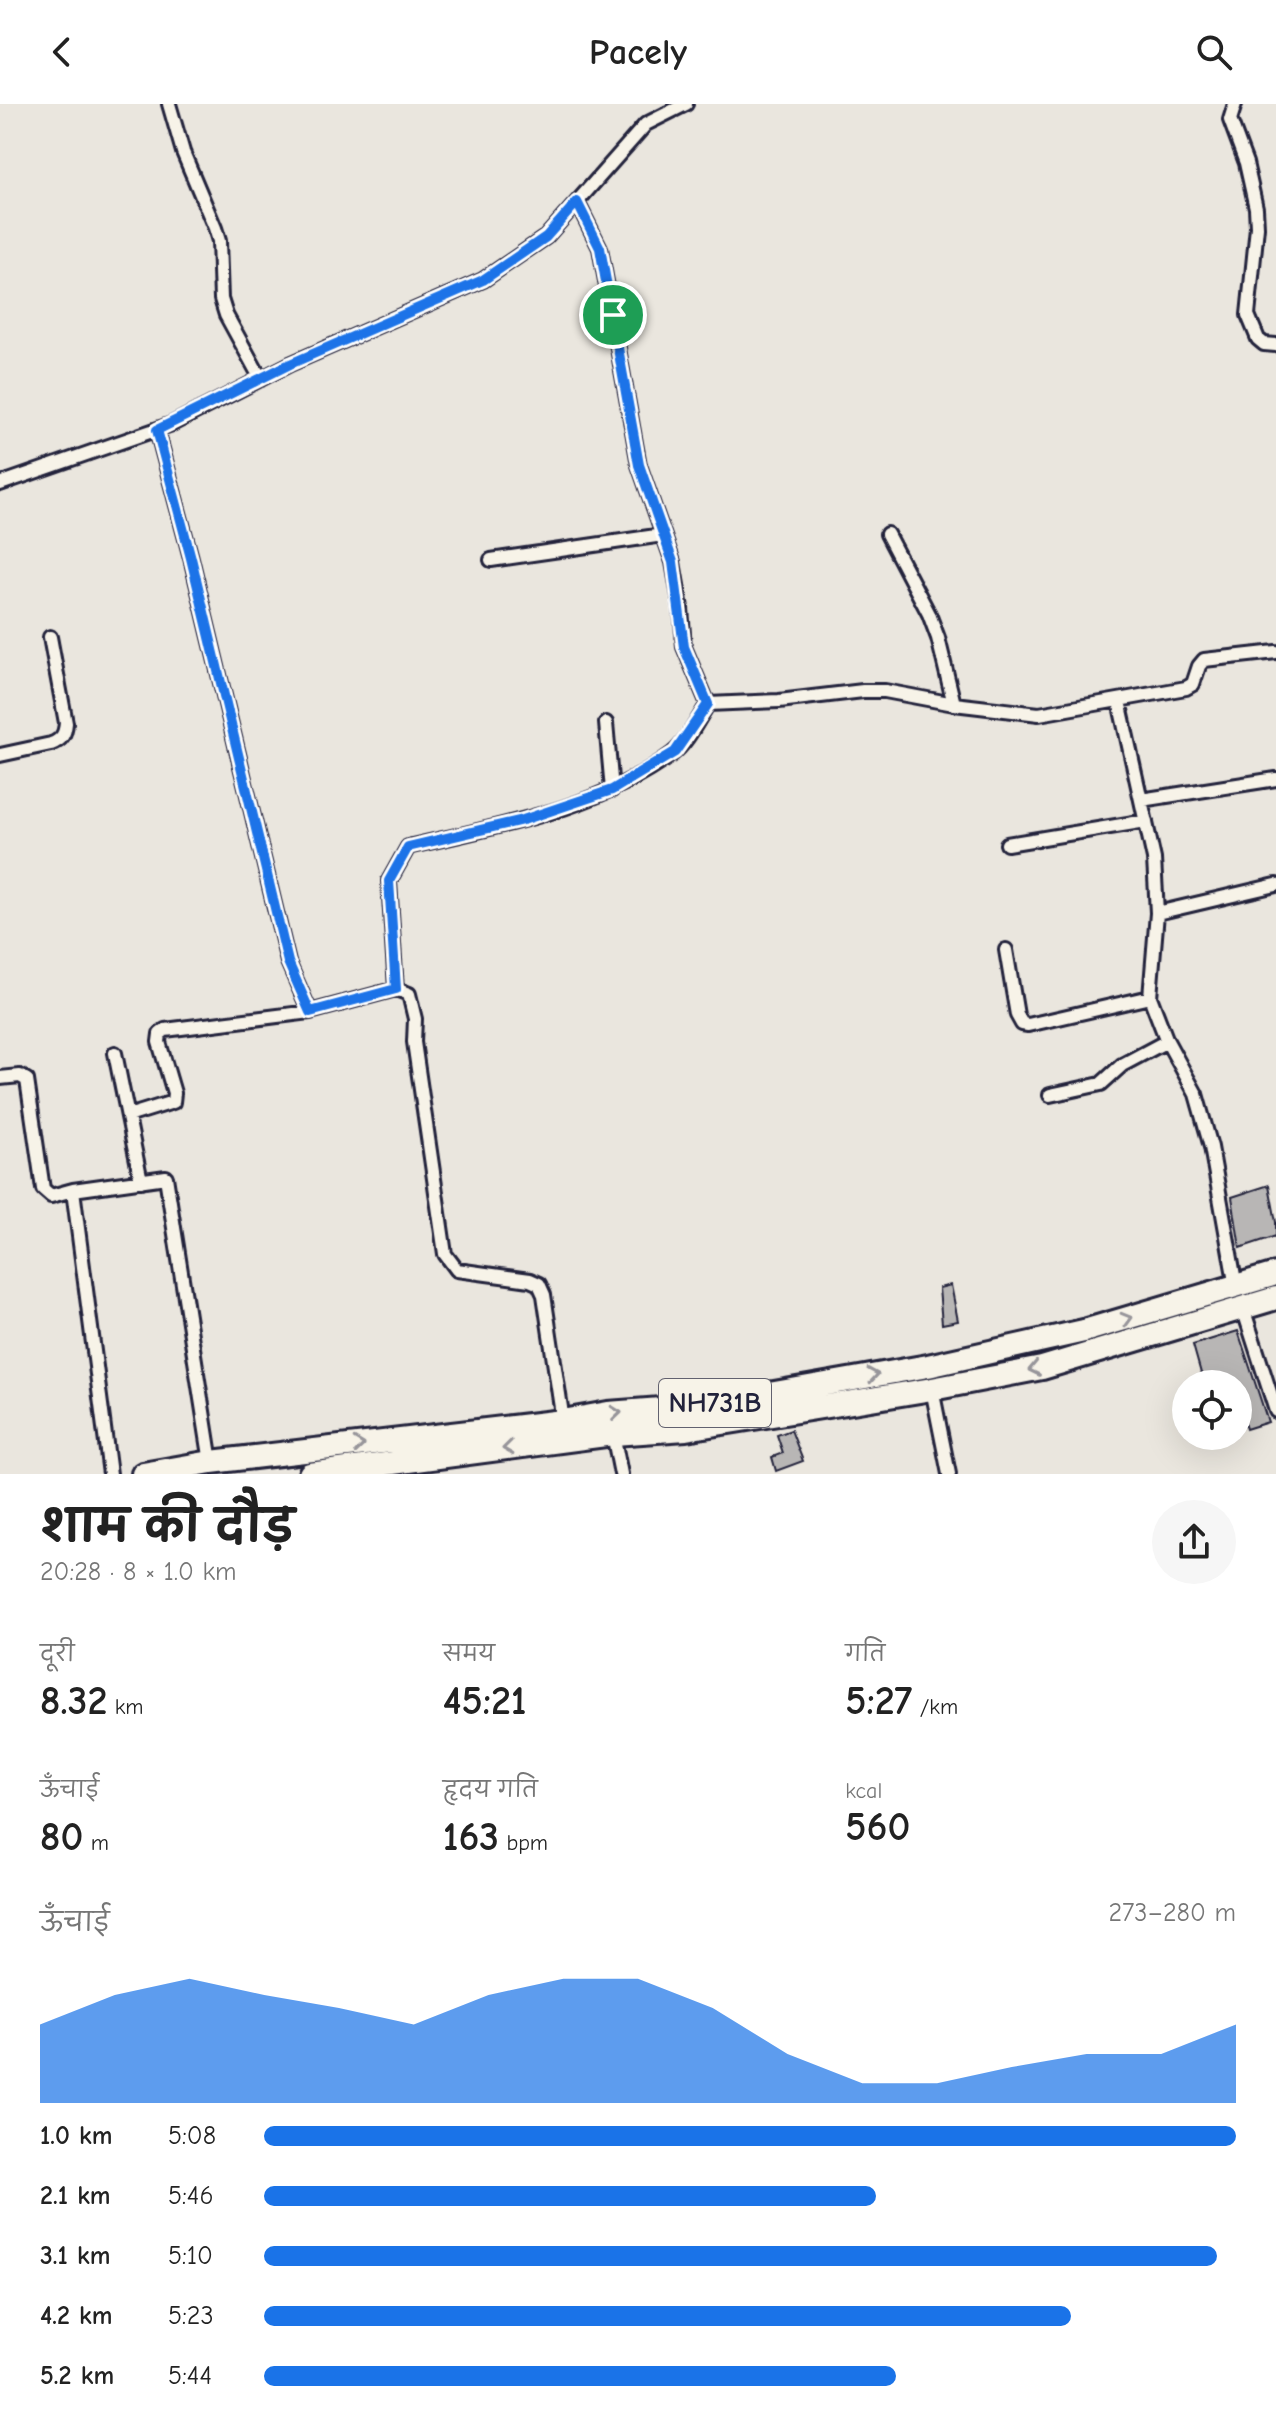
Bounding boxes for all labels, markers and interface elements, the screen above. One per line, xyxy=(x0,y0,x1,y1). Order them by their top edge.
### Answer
icon: back xyxy=(40,30,84,74)
icon: search xyxy=(1192,30,1236,74)
text: Pacely xyxy=(589,32,687,73)
pin xyxy=(579,281,647,349)
icon: arrive xyxy=(591,293,635,337)
one-way arrow xyxy=(1120,1312,1133,1328)
one-way arrow xyxy=(1027,1360,1041,1377)
one-way arrow xyxy=(867,1367,880,1384)
map controls xyxy=(1172,1370,1252,1450)
button: locate xyxy=(1172,1370,1252,1450)
road number: NH731B xyxy=(659,1379,771,1427)
one-way arrow xyxy=(610,1404,623,1421)
one-way arrow xyxy=(352,1437,365,1454)
one-way arrow xyxy=(501,1439,514,1456)
button: share xyxy=(1152,1500,1236,1584)
text: शाम की दौड़ xyxy=(40,1501,294,1552)
text: 20:28 · 8 × 1.0 km xyxy=(40,1557,236,1587)
text: दूरी xyxy=(40,1641,75,1667)
text: समय xyxy=(443,1641,495,1667)
text: गति xyxy=(845,1641,885,1667)
text: 8.32 xyxy=(40,1678,107,1724)
text: 45:21 xyxy=(443,1678,527,1724)
text: 5:27 xyxy=(845,1678,912,1724)
text: km xyxy=(107,1694,144,1720)
text: /km xyxy=(912,1694,958,1720)
text: ऊँचाई xyxy=(40,1777,99,1803)
text: हृदय गति xyxy=(443,1777,538,1803)
text: kcal xyxy=(845,1778,882,1804)
text: 560 xyxy=(845,1804,910,1850)
text: 80 xyxy=(40,1814,83,1860)
text: 163 xyxy=(443,1814,499,1860)
text: m xyxy=(83,1830,109,1856)
text: bpm xyxy=(499,1830,548,1856)
text: 273–280 m xyxy=(1108,1898,1236,1928)
text: ऊँचाई xyxy=(40,1908,110,1938)
text: 1.0 km xyxy=(40,2121,112,2151)
text: 5:08 xyxy=(168,2121,216,2151)
text: 2.1 km xyxy=(40,2181,111,2211)
text: 5:46 xyxy=(168,2181,213,2211)
text: 3.1 km xyxy=(40,2241,110,2271)
text: 5:10 xyxy=(168,2241,213,2271)
text: 4.2 km xyxy=(40,2301,112,2331)
text: 5:23 xyxy=(168,2301,214,2331)
text: 5.2 km xyxy=(40,2361,114,2391)
text: 5:44 xyxy=(168,2361,212,2391)

